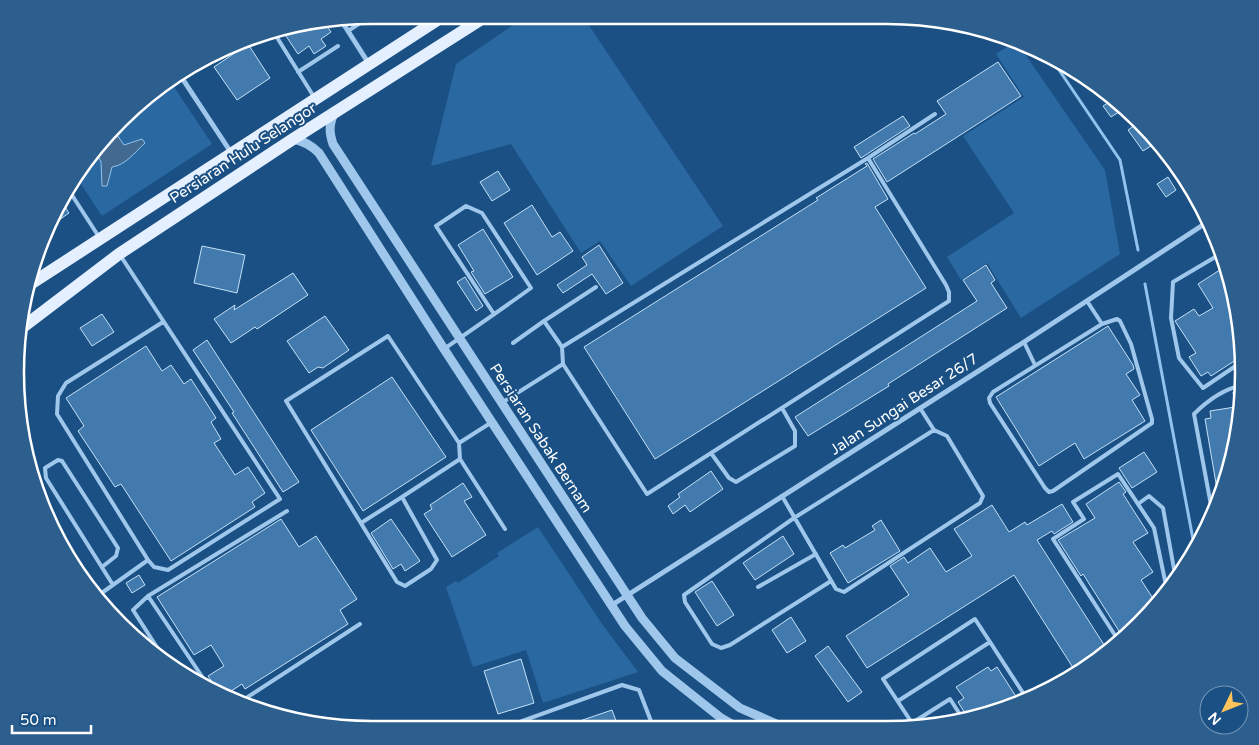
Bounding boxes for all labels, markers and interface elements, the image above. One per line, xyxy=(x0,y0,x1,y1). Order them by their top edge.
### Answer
street label: Persiaran Hulu Selangor xyxy=(166,99,320,207)
street label: Jalan Sungai Besar 26/7 xyxy=(827,349,981,459)
street label: Persiaran Sabak Bernam xyxy=(486,360,596,516)
north arrow xyxy=(1199,685,1249,735)
scale bar xyxy=(12,702,91,734)
text: N xyxy=(1205,709,1225,728)
text: 50 m xyxy=(20,711,57,729)

